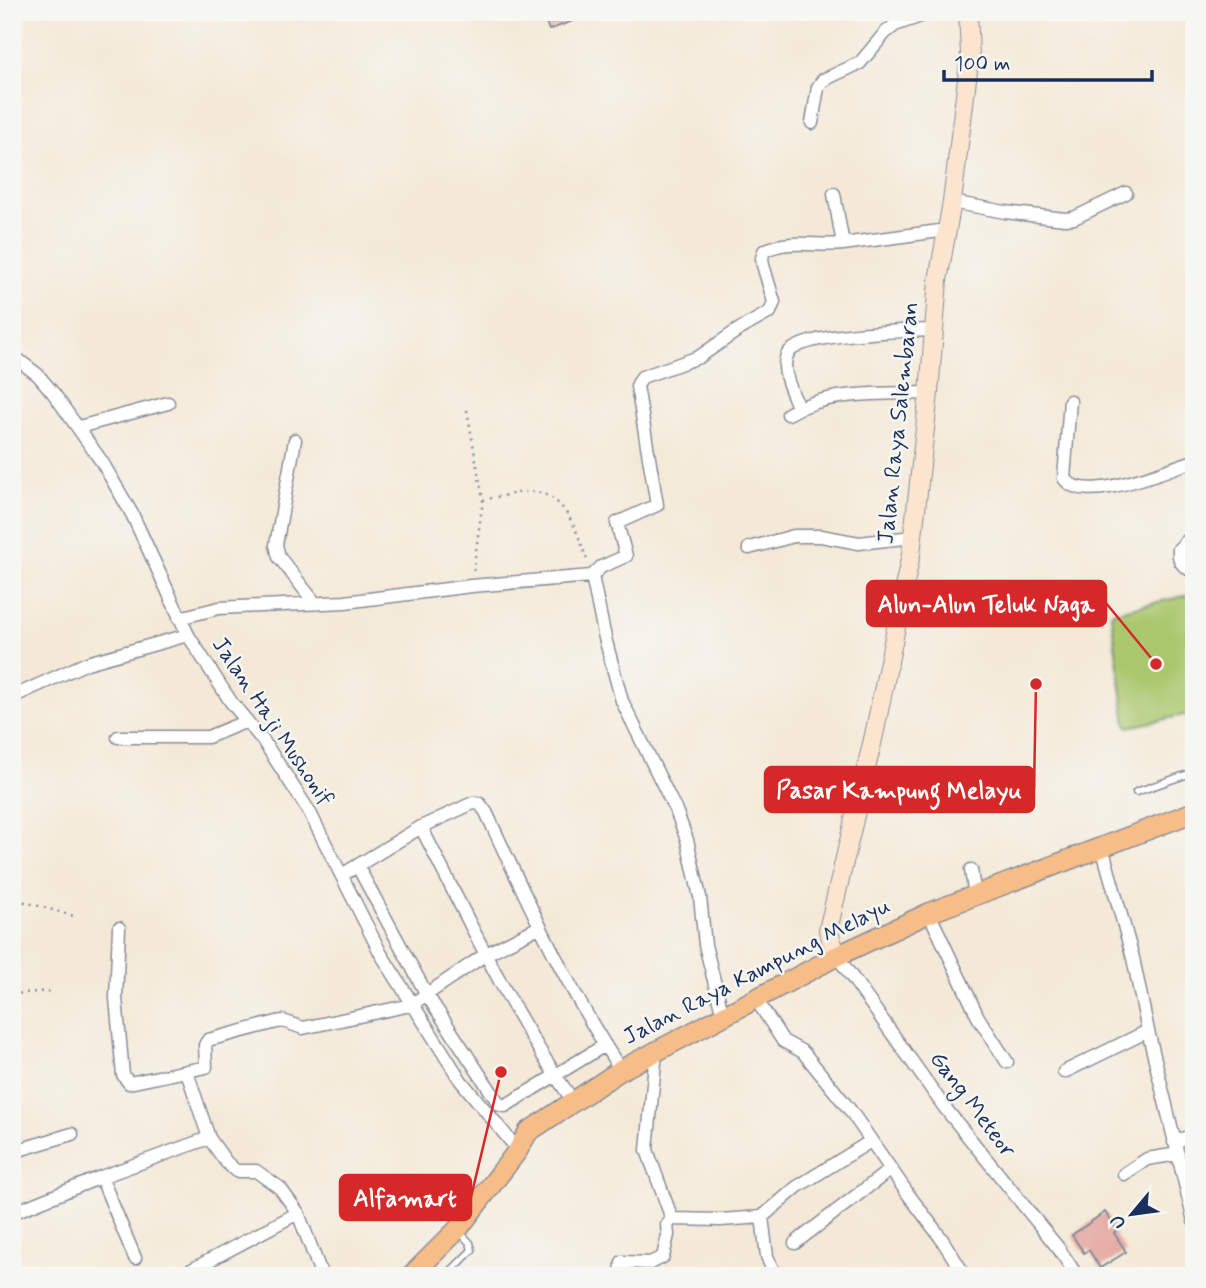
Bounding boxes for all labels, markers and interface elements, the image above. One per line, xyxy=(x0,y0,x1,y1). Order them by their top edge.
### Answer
scale bar xyxy=(944,38,1152,82)
text: 100 m xyxy=(954,50,1010,78)
street label: Jalan Raya Salembaran xyxy=(871,300,927,546)
callout: Alun-Alun Teluk Naga xyxy=(867,581,1106,626)
text: Alun-Alun Teluk Naga xyxy=(877,590,1095,622)
street label: Jalan Haji Mushonif xyxy=(204,632,340,812)
callout: Pasar Kampung Melayu xyxy=(765,767,1034,812)
text: Pasar Kampung Melayu xyxy=(776,776,1022,810)
street label: Jalan Raya Kampung Melayu xyxy=(618,892,896,1052)
street label: Gang Meteor xyxy=(920,1046,1022,1166)
callout: Alfamart xyxy=(340,1175,471,1220)
north arrow xyxy=(1098,1180,1168,1250)
text: Alfamart xyxy=(353,1184,457,1215)
text: U xyxy=(1105,1210,1132,1233)

